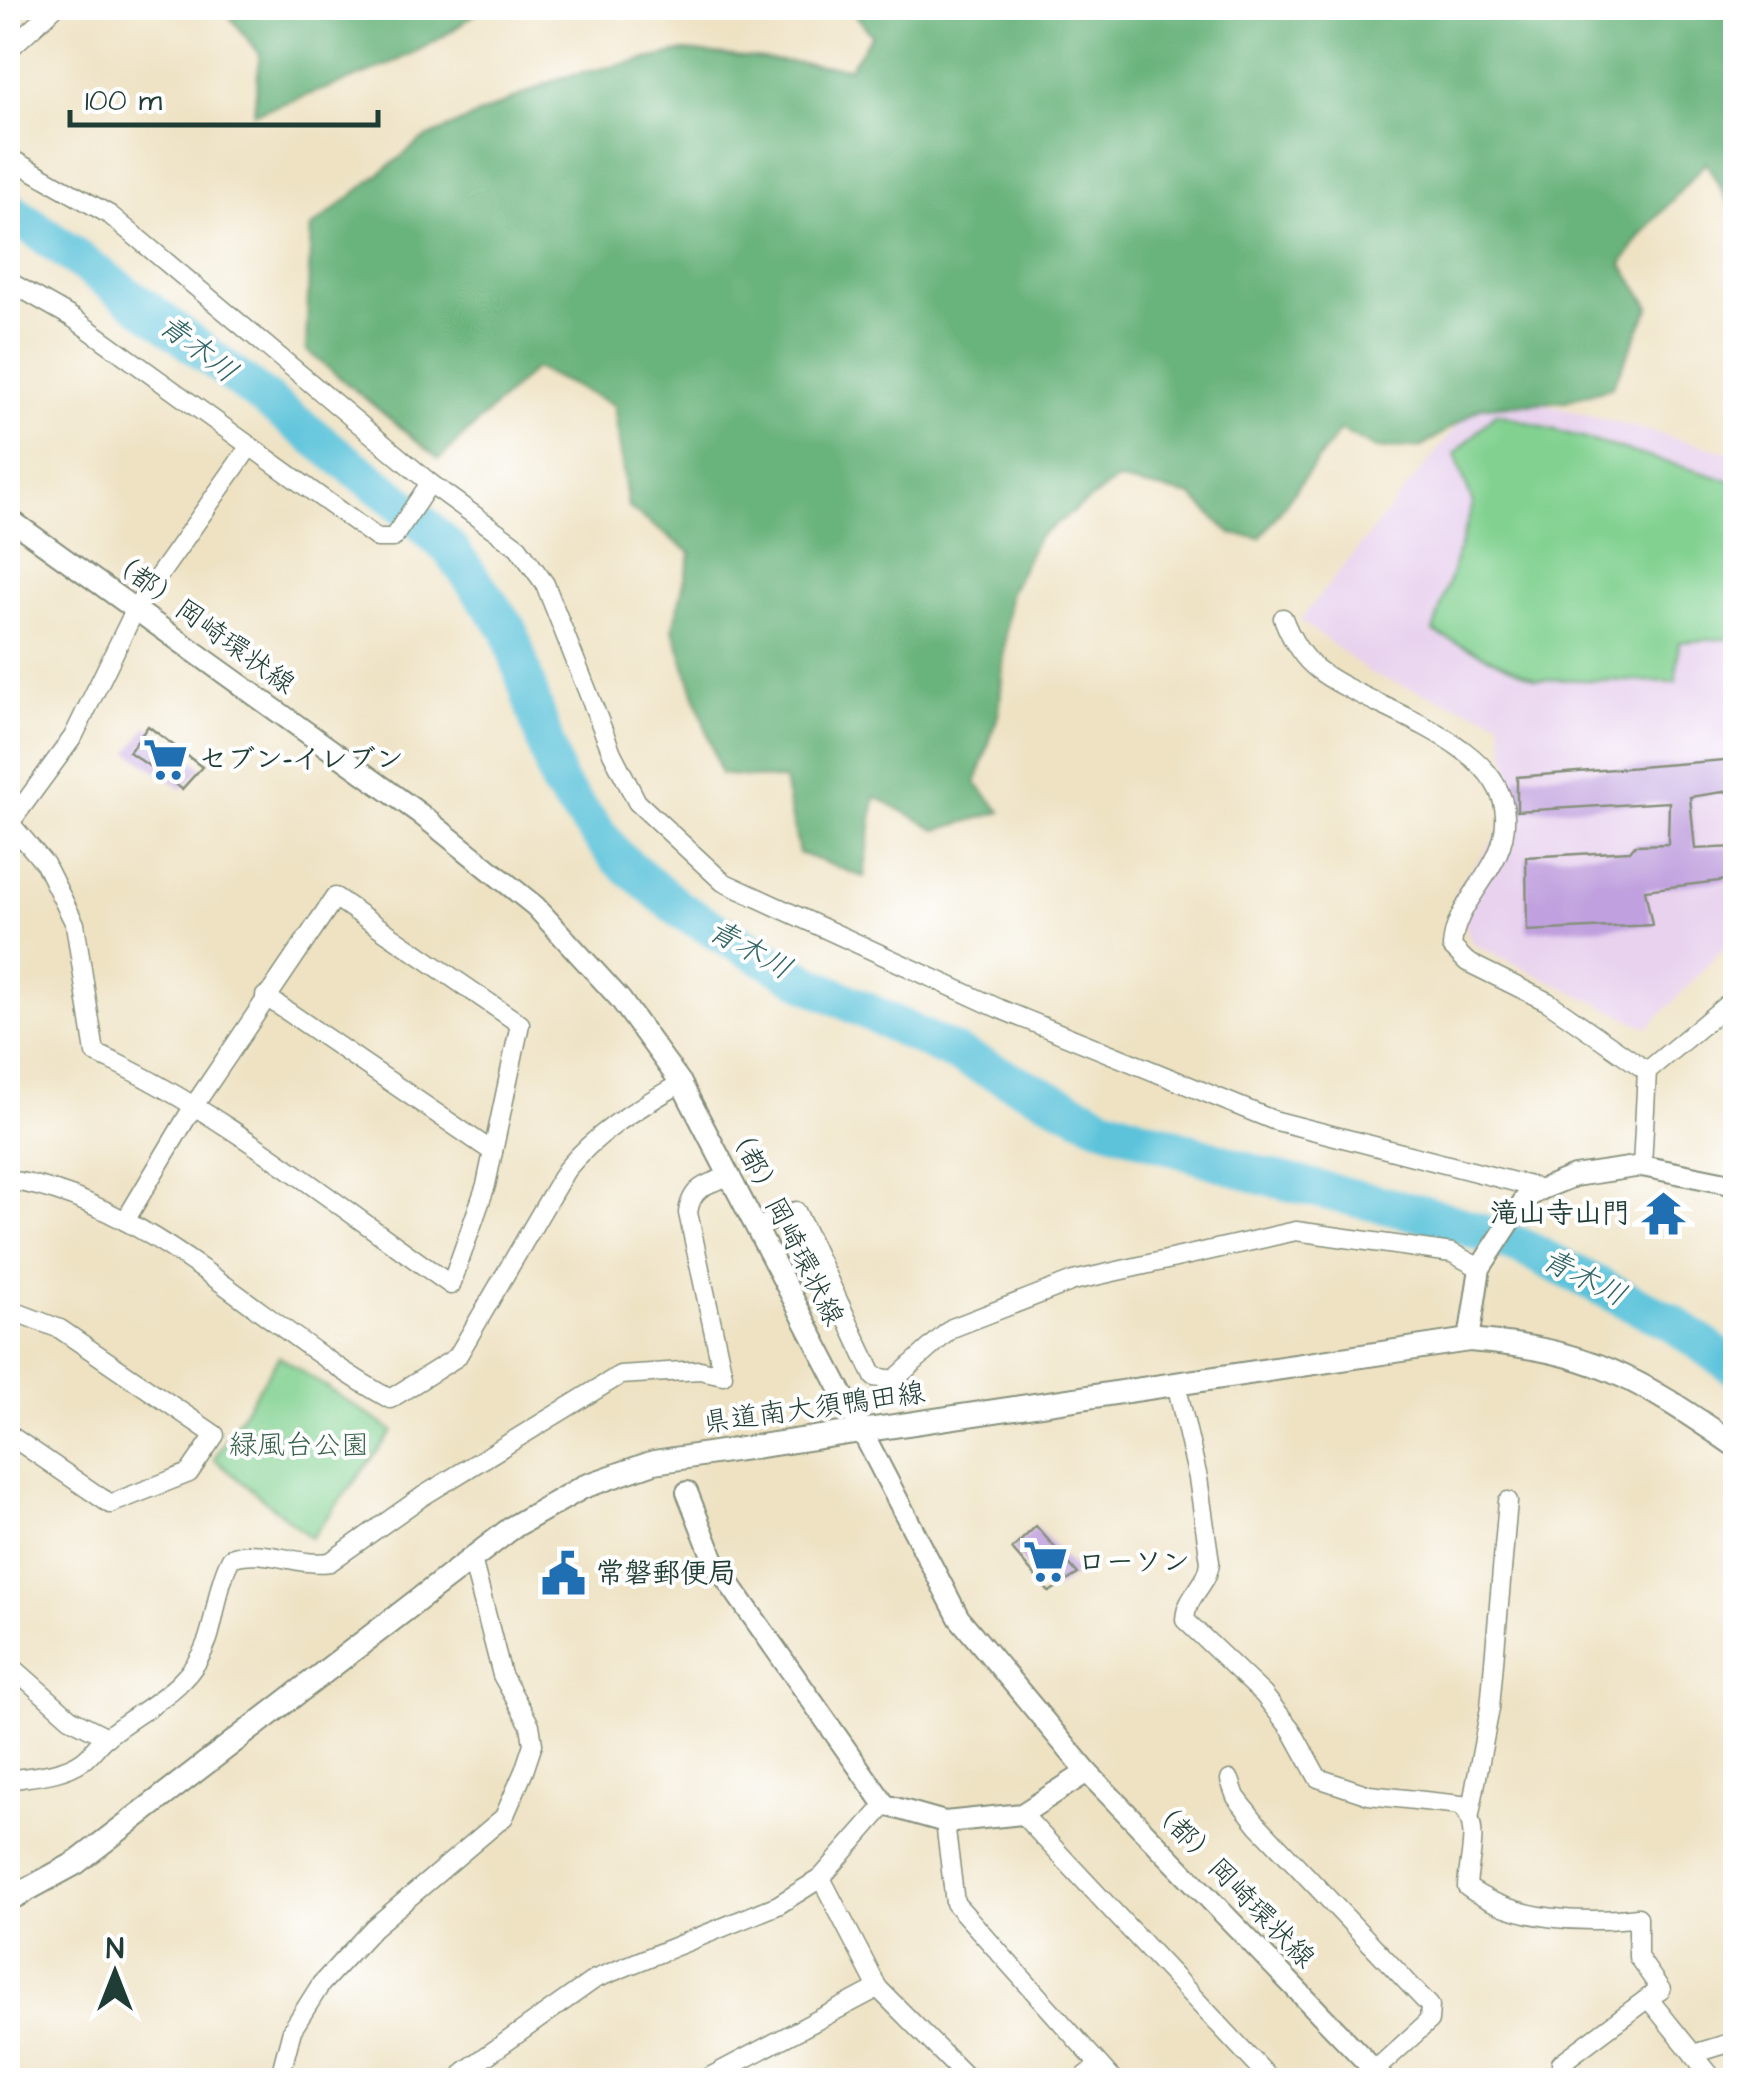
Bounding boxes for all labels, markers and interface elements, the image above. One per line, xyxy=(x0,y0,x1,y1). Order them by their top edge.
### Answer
scale bar xyxy=(70,65,378,127)
text: 100 m xyxy=(85,80,163,122)
water label: 青木川 xyxy=(150,305,246,393)
street label: （都）岡崎環状線 xyxy=(99,540,303,704)
supermarket icon: セブン-イレブン xyxy=(142,735,190,783)
place label: セブン-イレブン xyxy=(199,740,404,779)
water label: 青木川 xyxy=(700,910,800,990)
street label: （都）岡崎環状線 xyxy=(717,1115,853,1333)
temple icon: 滝山寺山門 xyxy=(1639,1189,1687,1237)
place label: 滝山寺山門 xyxy=(1490,1194,1630,1233)
water label: 青木川 xyxy=(1534,1239,1634,1317)
street label: 県道南大須鴨田線 xyxy=(700,1373,928,1443)
park label: 緑風台公園 xyxy=(229,1426,369,1465)
supermarket icon: ローソン xyxy=(1021,1538,1069,1586)
place label: ローソン xyxy=(1078,1543,1190,1582)
public building icon: 常磐郵便局 xyxy=(539,1549,587,1597)
place label: 常磐郵便局 xyxy=(596,1554,736,1593)
street label: （都）岡崎環状線 xyxy=(1140,1789,1324,1977)
north arrow xyxy=(65,1923,165,2023)
text: N xyxy=(106,1930,124,1969)

